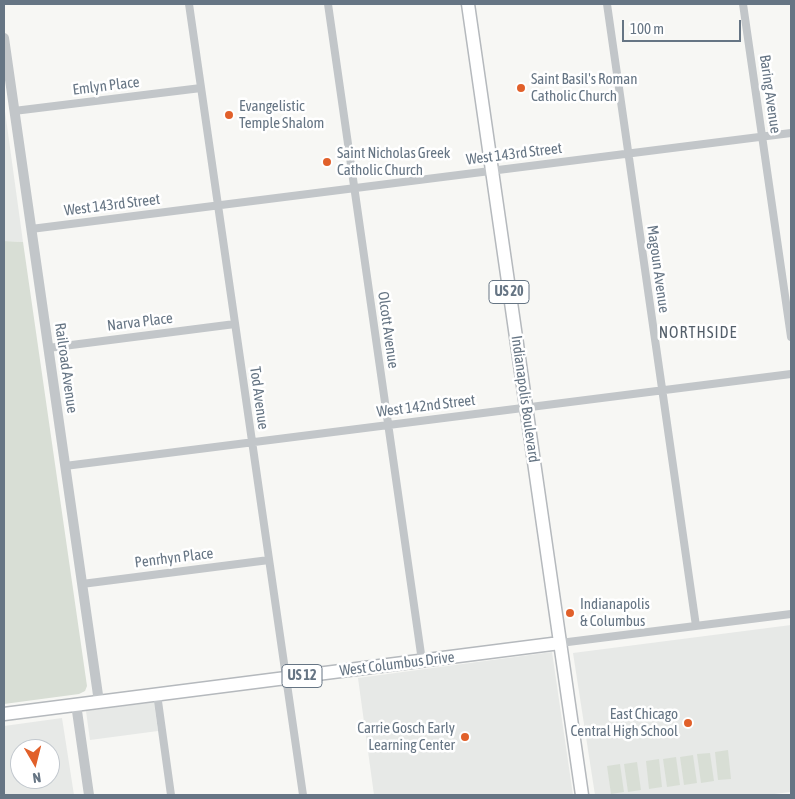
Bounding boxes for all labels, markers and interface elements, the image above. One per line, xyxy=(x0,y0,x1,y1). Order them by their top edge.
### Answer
scale bar xyxy=(625,10,744,42)
text: 100 m xyxy=(630,20,664,37)
street label: Baring Avenue xyxy=(756,54,784,134)
place label: Saint Basil's Roman Catholic Church xyxy=(531,70,638,105)
street label: Emlyn Place xyxy=(72,73,140,99)
marker: Saint Basil's Roman Catholic Church xyxy=(515,82,527,94)
place label: Evangelistic Temple Shalom xyxy=(239,97,324,132)
marker: Evangelistic Temple Shalom xyxy=(223,109,235,121)
street label: West 143rd Street xyxy=(465,139,563,169)
place label: Saint Nicholas Greek Catholic Church xyxy=(337,144,450,179)
marker: Saint Nicholas Greek Catholic Church xyxy=(321,156,333,168)
street label: West 143rd Street xyxy=(63,190,161,220)
street label: Magoun Avenue xyxy=(643,224,673,314)
road number: US 20 xyxy=(489,280,529,304)
street label: Olcott Avenue xyxy=(374,290,402,370)
street label: Narva Place xyxy=(106,309,174,335)
street label: Railroad Avenue xyxy=(51,322,81,414)
district label: NORTHSIDE xyxy=(658,323,738,343)
street label: Indianapolis Boulevard xyxy=(507,334,543,464)
street label: Tod Avenue xyxy=(246,365,272,431)
street label: West 142nd Street xyxy=(376,391,476,421)
street label: Penrhyn Place xyxy=(134,544,214,572)
place label: Indianapolis & Columbus xyxy=(580,595,650,630)
marker: Indianapolis & Columbus xyxy=(564,607,576,619)
street label: West Columbus Drive xyxy=(339,648,455,680)
road number: US 12 xyxy=(282,664,322,688)
place label: East Chicago Central High School xyxy=(571,705,678,740)
marker: East Chicago Central High School xyxy=(682,717,694,729)
place label: Carrie Gosch Early Learning Center xyxy=(357,719,455,754)
marker: Carrie Gosch Early Learning Center xyxy=(459,731,471,743)
north arrow xyxy=(10,739,60,789)
text: N xyxy=(32,769,42,786)

